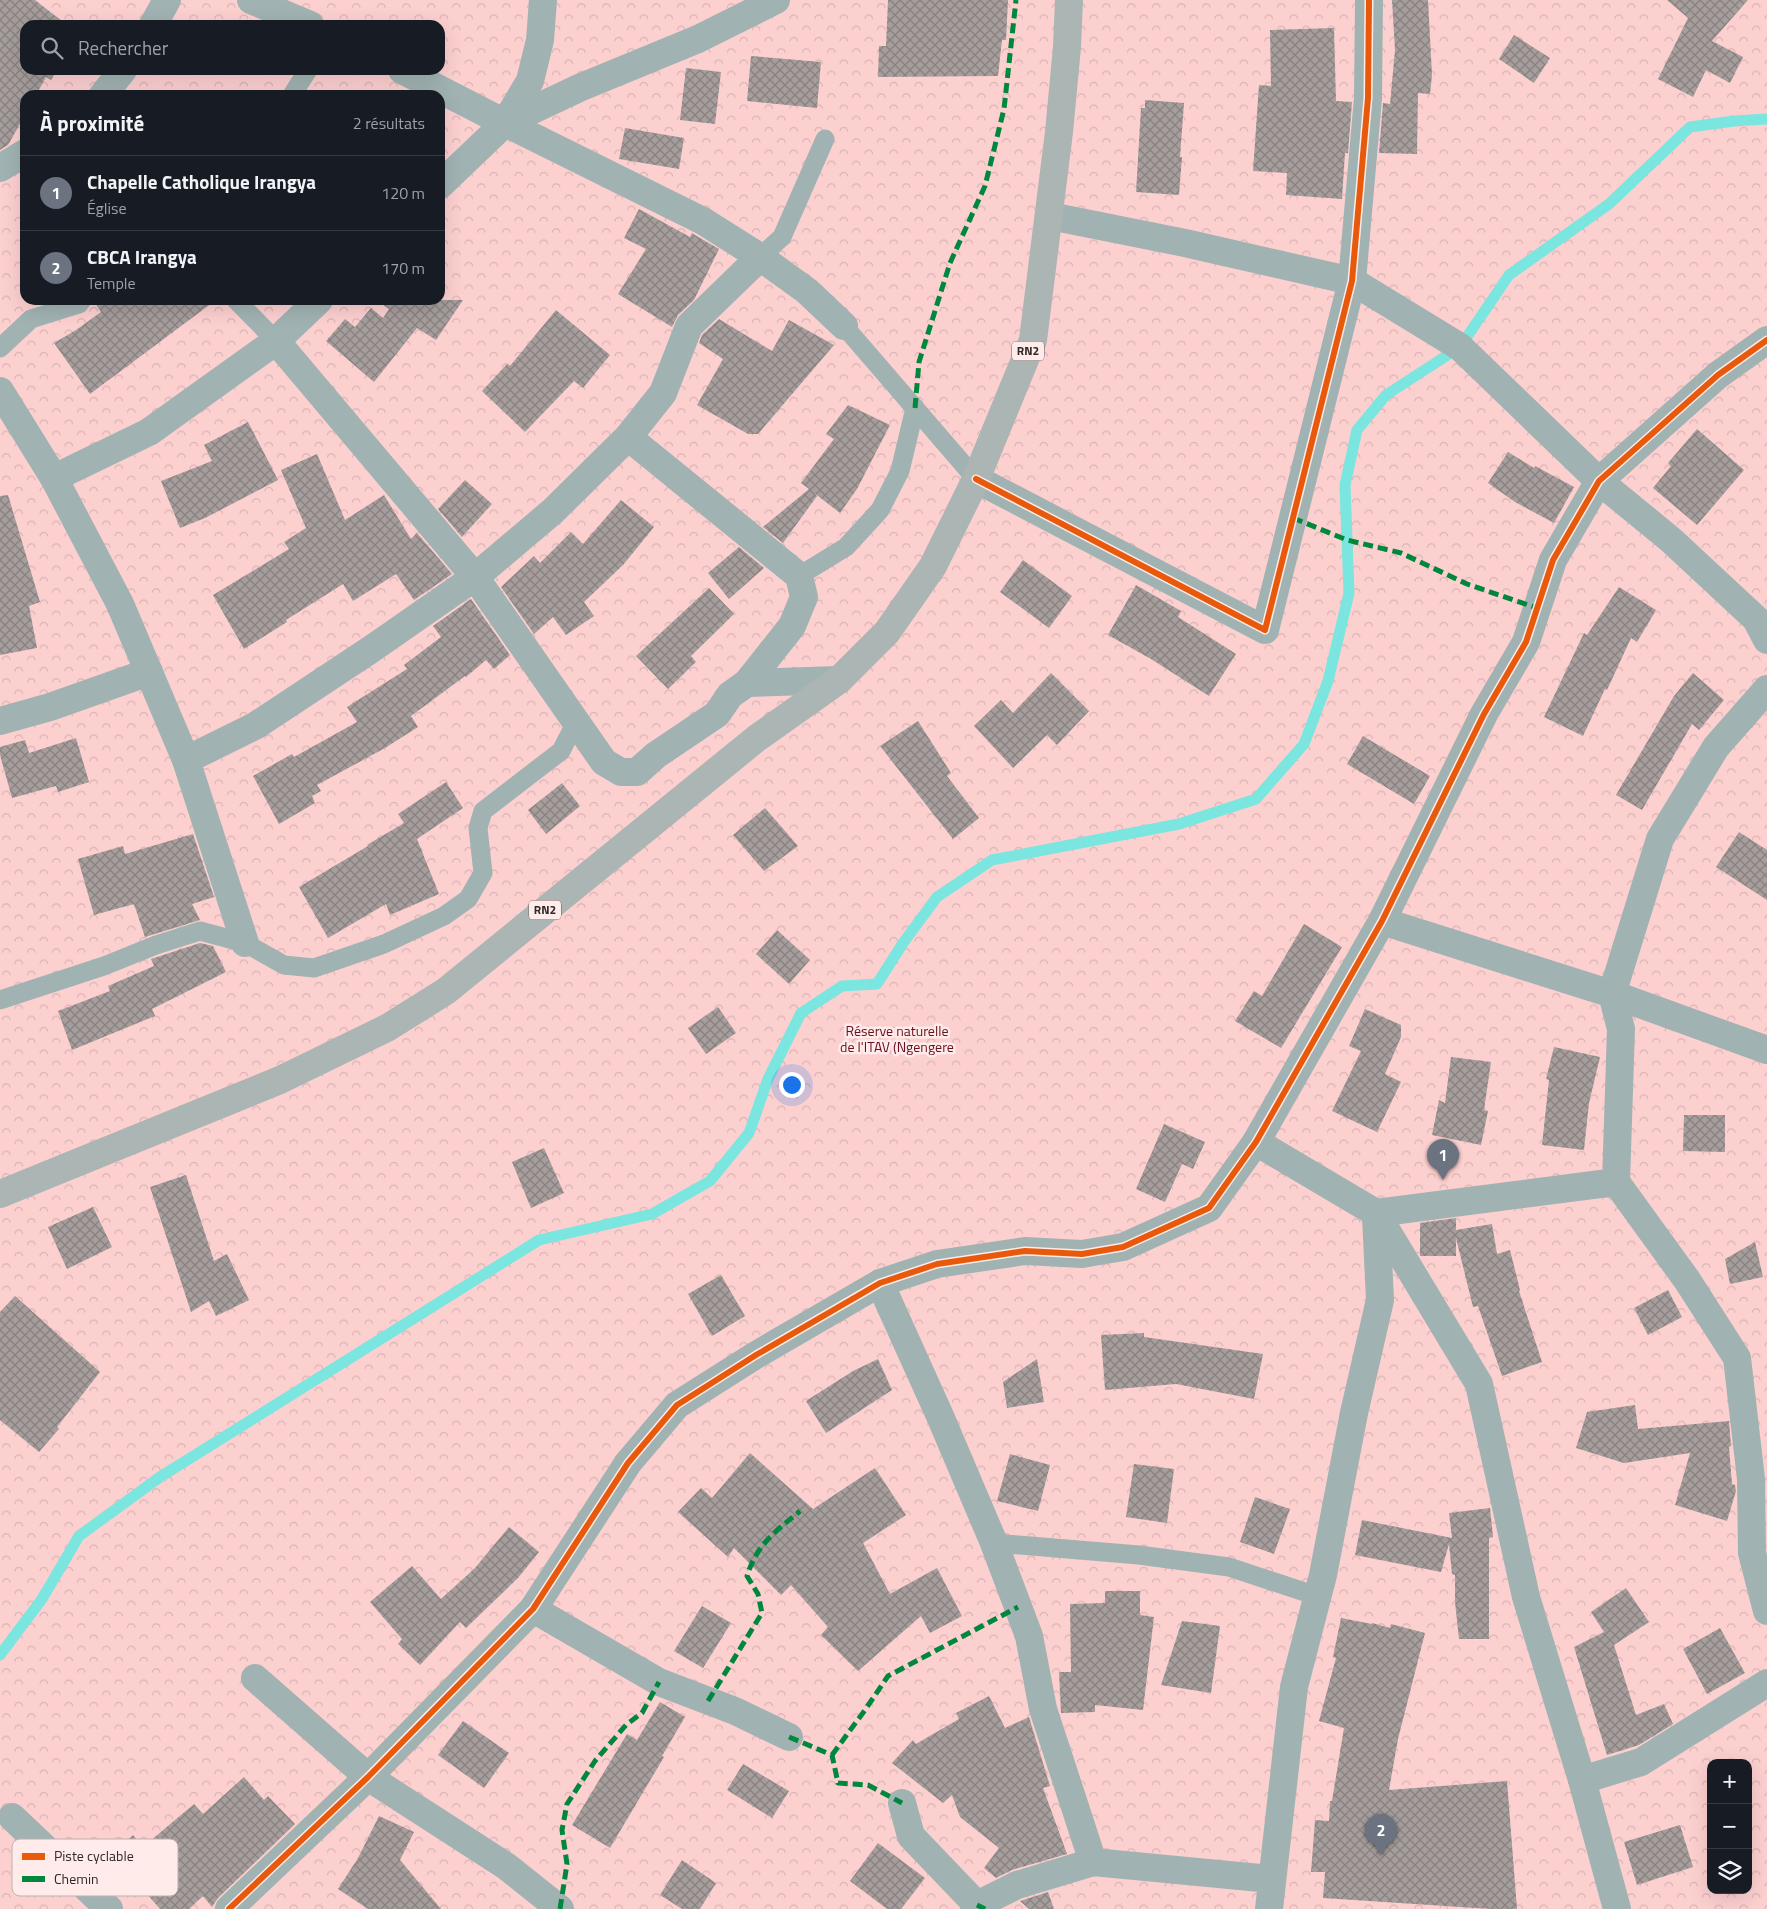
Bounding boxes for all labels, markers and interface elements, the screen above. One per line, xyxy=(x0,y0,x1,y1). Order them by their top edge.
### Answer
search box xyxy=(20,20,445,75)
text: Rechercher xyxy=(78,33,168,62)
icon: search xyxy=(38,34,66,62)
text: À proximité xyxy=(40,107,144,139)
text: 2 résultats xyxy=(353,111,425,135)
text: Chapelle Catholique Irangya xyxy=(87,167,316,196)
text: 1 xyxy=(52,181,60,205)
text: 120 m xyxy=(381,181,425,205)
text: Église xyxy=(87,196,127,220)
text: CBCA Irangya xyxy=(87,242,197,271)
text: 2 xyxy=(52,256,60,280)
text: 170 m xyxy=(381,256,425,280)
text: Temple xyxy=(87,271,136,295)
road number: RN2 xyxy=(1012,342,1044,361)
road number: RN2 xyxy=(529,900,561,920)
park label: Réserve naturelle de l'ITAV (Ngengere xyxy=(840,1020,954,1057)
your location xyxy=(779,1072,805,1098)
pin: 1 xyxy=(1427,1139,1459,1180)
map controls xyxy=(1707,1759,1752,1894)
button: + xyxy=(1707,1759,1752,1804)
button: − xyxy=(1707,1804,1752,1849)
pin: 2 xyxy=(1365,1814,1397,1855)
legend xyxy=(12,1839,178,1896)
text: Piste cyclable xyxy=(54,1845,134,1866)
button: layers xyxy=(1707,1849,1752,1894)
text: Chemin xyxy=(54,1868,99,1889)

